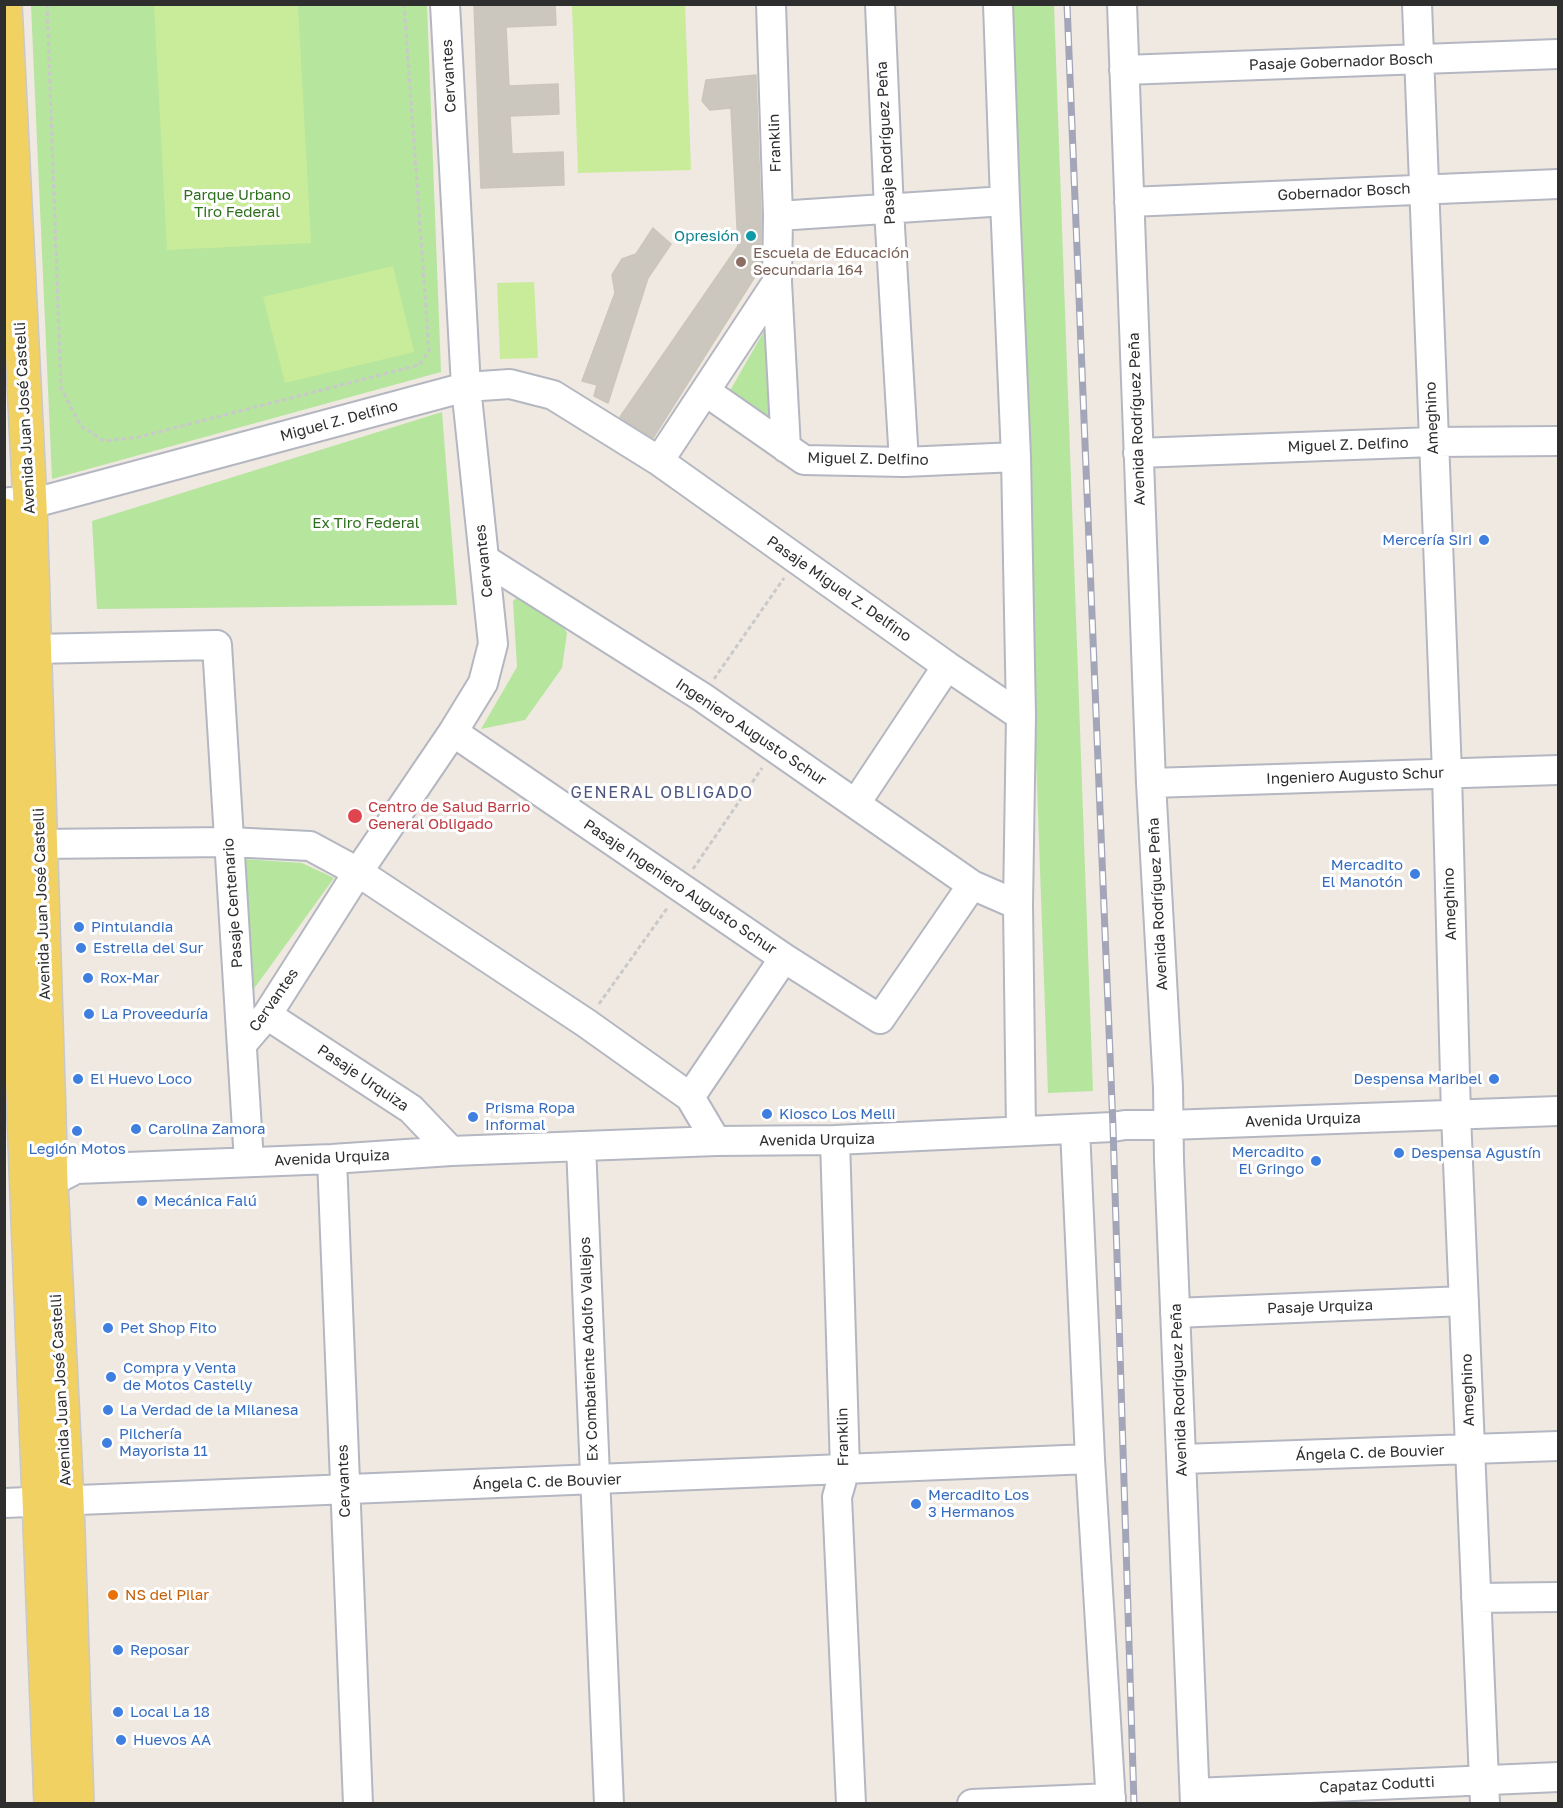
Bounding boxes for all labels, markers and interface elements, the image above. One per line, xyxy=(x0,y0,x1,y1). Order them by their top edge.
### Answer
street label: Cervantes xyxy=(438,39,460,113)
street label: Pasaje Gobernador Bosch xyxy=(1249,50,1433,74)
street label: Pasaje Rodríguez Peña xyxy=(873,61,899,225)
street label: Franklin xyxy=(765,113,785,173)
street label: Gobernador Bosch xyxy=(1277,180,1411,204)
park label: Parque Urbano Tiro Federal xyxy=(183,186,291,221)
place label: Opresión xyxy=(674,227,739,245)
marker: Opresión xyxy=(744,229,758,243)
place label: Escuela de Educación Secundaria 164 xyxy=(753,244,909,279)
marker: Escuela de Educación Secundaria 164 xyxy=(734,255,748,269)
street label: Avenida Juan José Castelli xyxy=(11,322,39,514)
street label: Avenida Rodríguez Peña xyxy=(1125,332,1149,506)
street label: Ameghino xyxy=(1422,381,1442,455)
street label: Miguel Z. Delfino xyxy=(278,397,400,445)
street label: Miguel Z. Delfino xyxy=(1287,434,1409,456)
street label: Miguel Z. Delfino xyxy=(807,449,929,469)
park label: Ex Tiro Federal xyxy=(312,514,420,532)
street label: Cervantes xyxy=(471,524,497,598)
place label: Mercería Siri xyxy=(1382,531,1472,549)
street label: Pasaje Miguel Z. Delfino xyxy=(763,532,915,646)
marker: Mercería Siri xyxy=(1477,533,1491,547)
street label: Ingeniero Augusto Schur xyxy=(672,675,830,789)
street label: Ingeniero Augusto Schur xyxy=(1266,764,1444,788)
district label: GENERAL OBLIGADO xyxy=(570,783,754,803)
place label: Centro de Salud Barrio General Obligado xyxy=(368,798,530,833)
marker: Centro de Salud Barrio General Obligado xyxy=(346,807,364,825)
street label: Avenida Juan José Castelli xyxy=(30,808,54,1000)
street label: Pasaje Ingeniero Augusto Schur xyxy=(580,815,780,959)
street label: Avenida Rodríguez Peña xyxy=(1144,817,1172,991)
street label: Pasaje Centenario xyxy=(219,837,247,969)
place label: Mercadito El Manotón xyxy=(1321,856,1403,891)
marker: Mercadito El Manotón xyxy=(1408,867,1422,881)
street label: Ameghino xyxy=(1440,867,1460,941)
place label: Pintulandia xyxy=(91,918,173,936)
marker: Pintulandia xyxy=(72,920,86,934)
place label: Estrella del Sur xyxy=(93,939,203,957)
marker: Estrella del Sur xyxy=(74,941,88,955)
street label: Cervantes xyxy=(246,965,302,1035)
place label: Rox-Mar xyxy=(100,969,159,987)
marker: Rox-Mar xyxy=(81,971,95,985)
place label: La Proveeduría xyxy=(101,1005,208,1023)
marker: La Proveeduría xyxy=(82,1007,96,1021)
street label: Pasaje Urquiza xyxy=(314,1041,412,1115)
place label: El Huevo Loco xyxy=(90,1070,192,1088)
place label: Despensa Maribel xyxy=(1354,1070,1482,1088)
marker: El Huevo Loco xyxy=(71,1072,85,1086)
marker: Despensa Maribel xyxy=(1487,1072,1501,1086)
place label: Prisma Ropa Informal xyxy=(485,1099,575,1134)
place label: Kiosco Los Melli xyxy=(779,1105,896,1123)
marker: Kiosco Los Melli xyxy=(760,1107,774,1121)
street label: Avenida Urquiza xyxy=(1245,1109,1361,1131)
marker: Prisma Ropa Informal xyxy=(466,1110,480,1124)
place label: Carolina Zamora xyxy=(148,1120,266,1138)
marker: Carolina Zamora xyxy=(129,1122,143,1136)
marker: Legión Motos xyxy=(70,1124,84,1138)
street label: Avenida Urquiza xyxy=(759,1130,875,1150)
place label: Legión Motos xyxy=(28,1140,126,1158)
place label: Mercadito El Gringo xyxy=(1232,1143,1304,1178)
place label: Despensa Agustín xyxy=(1411,1144,1541,1162)
street label: Avenida Urquiza xyxy=(274,1146,390,1170)
marker: Despensa Agustín xyxy=(1392,1146,1406,1160)
marker: Mercadito El Gringo xyxy=(1309,1154,1323,1168)
place label: Mecánica Falú xyxy=(154,1192,257,1210)
marker: Mecánica Falú xyxy=(135,1194,149,1208)
street label: Ex Combatiente Adolfo Vallejos xyxy=(576,1236,602,1462)
street label: Avenida Juan José Castelli xyxy=(47,1294,75,1486)
street label: Pasaje Urquiza xyxy=(1267,1296,1373,1318)
street label: Avenida Rodríguez Peña xyxy=(1167,1303,1191,1477)
place label: Pet Shop Fito xyxy=(120,1319,217,1337)
marker: Pet Shop Fito xyxy=(101,1321,115,1335)
street label: Ameghino xyxy=(1458,1353,1478,1427)
place label: Compra y Venta de Motos Castelly xyxy=(123,1359,252,1394)
marker: Compra y Venta de Motos Castelly xyxy=(104,1370,118,1384)
place label: La Verdad de la Milanesa xyxy=(120,1401,298,1419)
marker: La Verdad de la Milanesa xyxy=(101,1403,115,1417)
street label: Franklin xyxy=(833,1407,853,1467)
place label: Pilchería Mayorista 11 xyxy=(119,1425,208,1460)
marker: Pilchería Mayorista 11 xyxy=(100,1436,114,1450)
street label: Ángela C. de Bouvier xyxy=(1295,1441,1445,1465)
street label: Cervantes xyxy=(334,1444,354,1518)
street label: Ángela C. de Bouvier xyxy=(472,1470,622,1494)
place label: Mercadito Los 3 Hermanos xyxy=(928,1486,1029,1521)
marker: Mercadito Los 3 Hermanos xyxy=(909,1497,923,1511)
place label: NS del Pilar xyxy=(125,1586,209,1604)
marker: NS del Pilar xyxy=(106,1588,120,1602)
place label: Reposar xyxy=(130,1641,189,1659)
marker: Reposar xyxy=(111,1643,125,1657)
place label: Local La 18 xyxy=(130,1703,210,1721)
marker: Local La 18 xyxy=(111,1705,125,1719)
place label: Huevos AA xyxy=(133,1731,211,1749)
marker: Huevos AA xyxy=(114,1733,128,1747)
street label: Capataz Codutti xyxy=(1319,1773,1435,1797)

